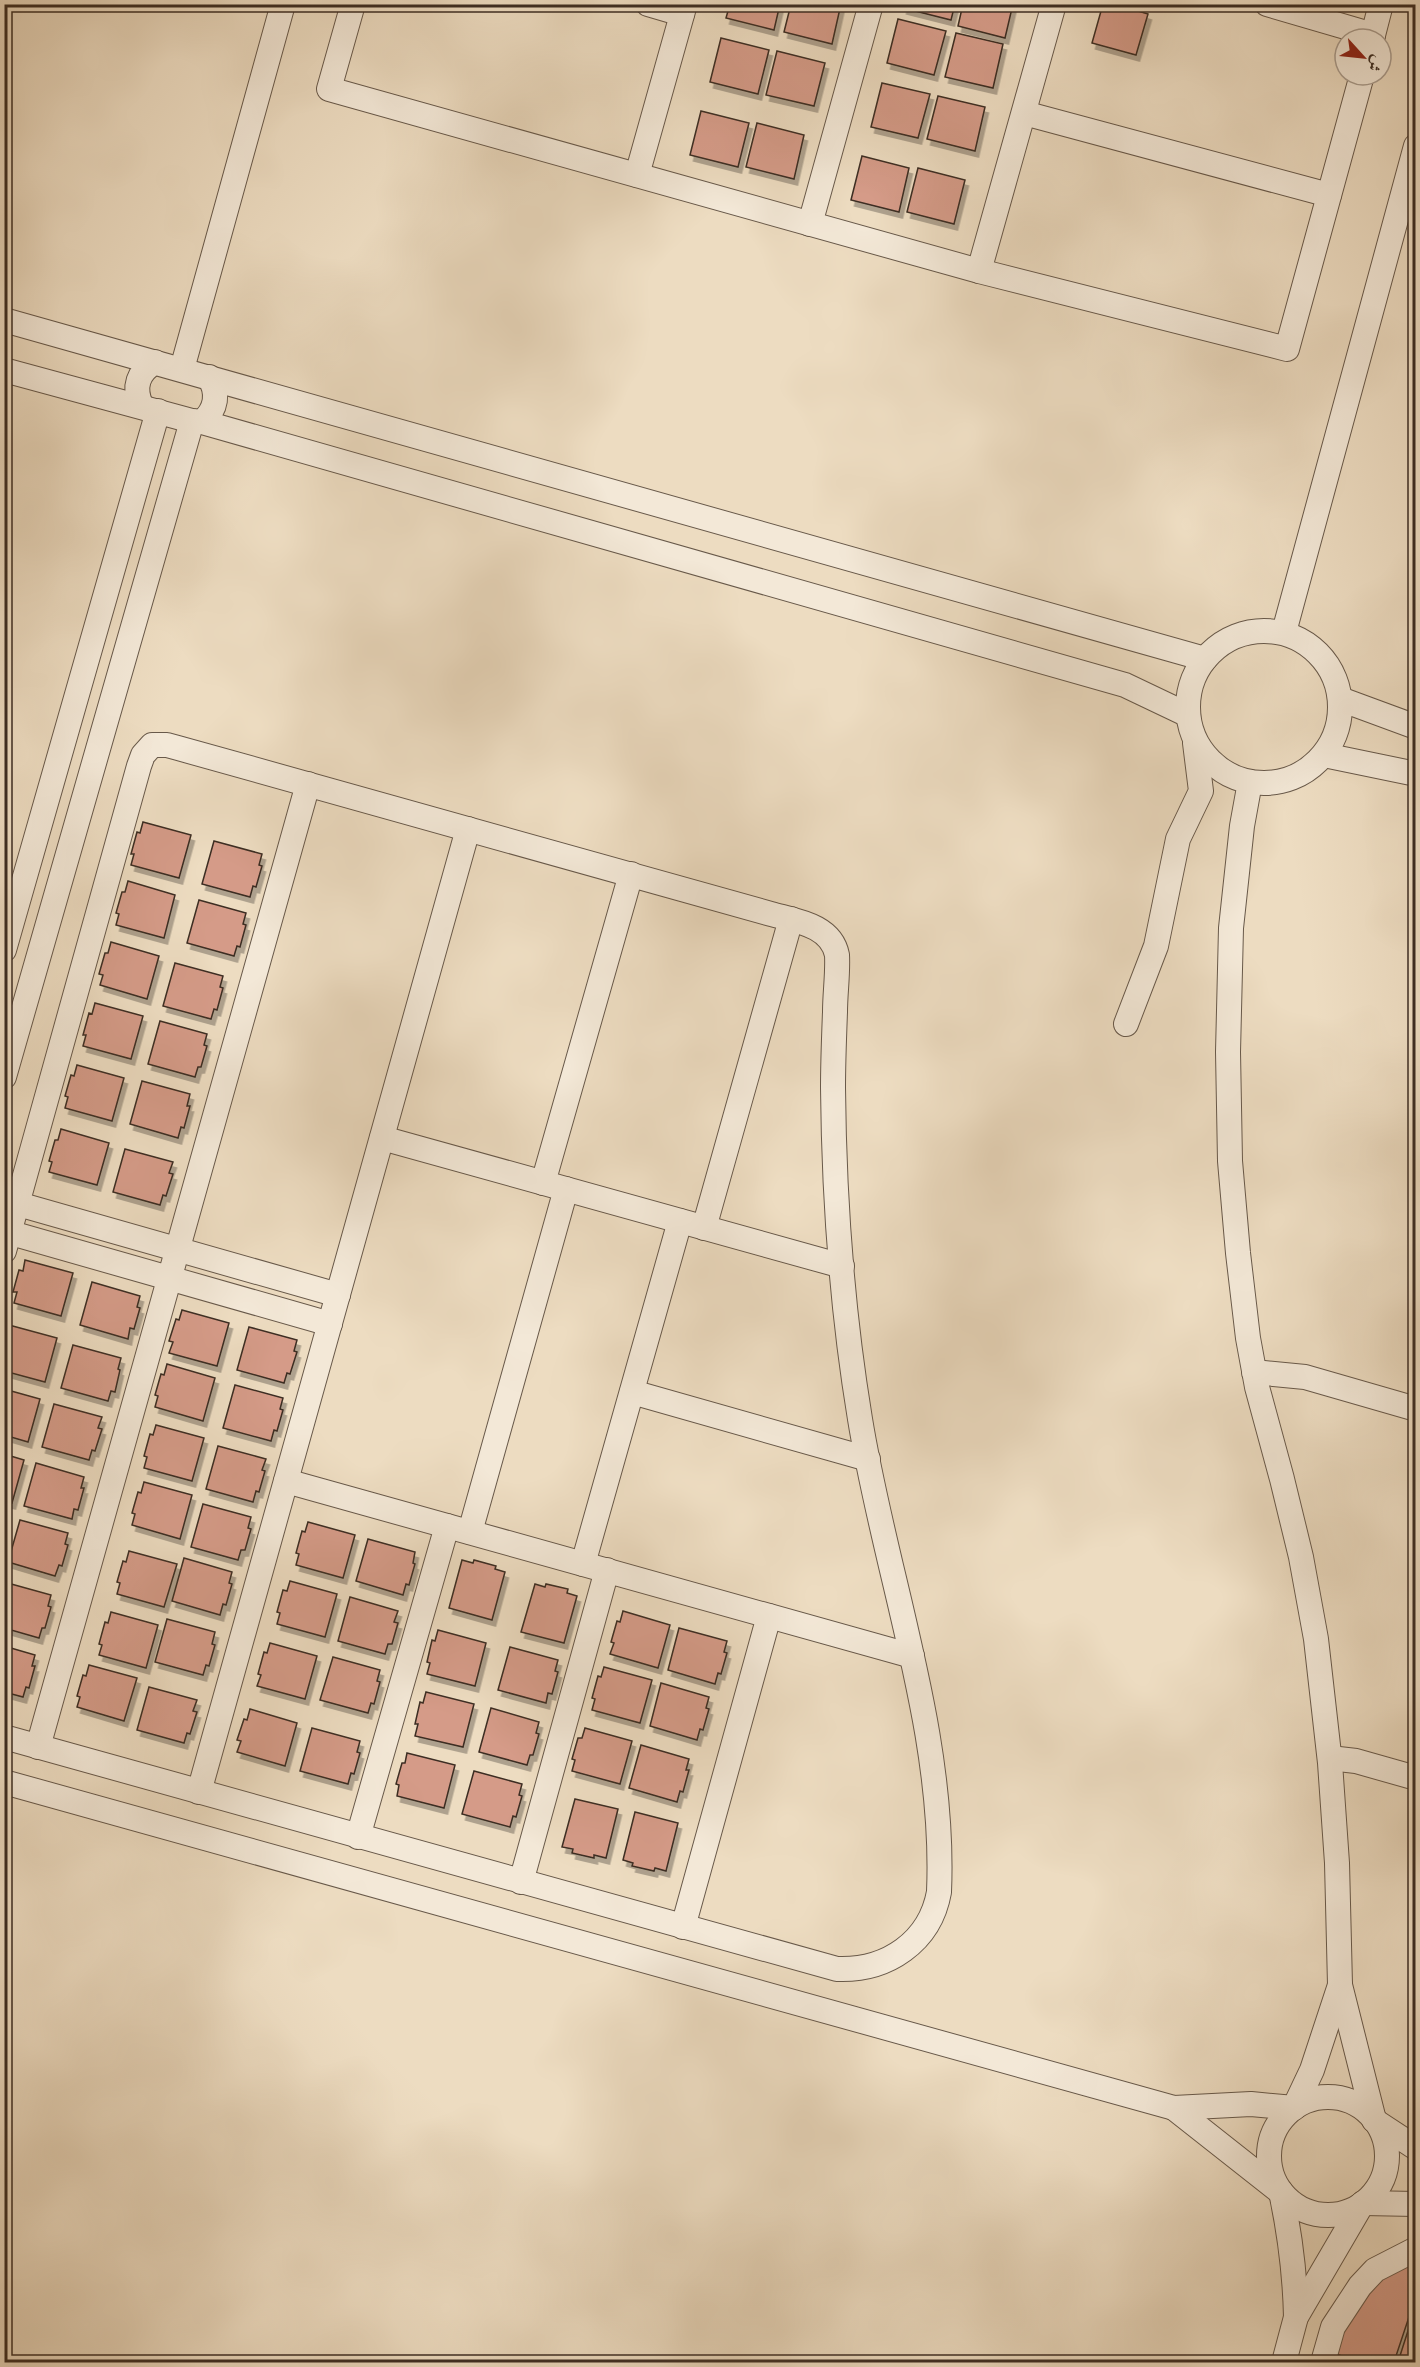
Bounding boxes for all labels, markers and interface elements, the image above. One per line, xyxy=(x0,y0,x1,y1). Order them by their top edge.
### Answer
north arrow xyxy=(1333,27,1393,87)
text: ش xyxy=(1364,52,1388,75)

